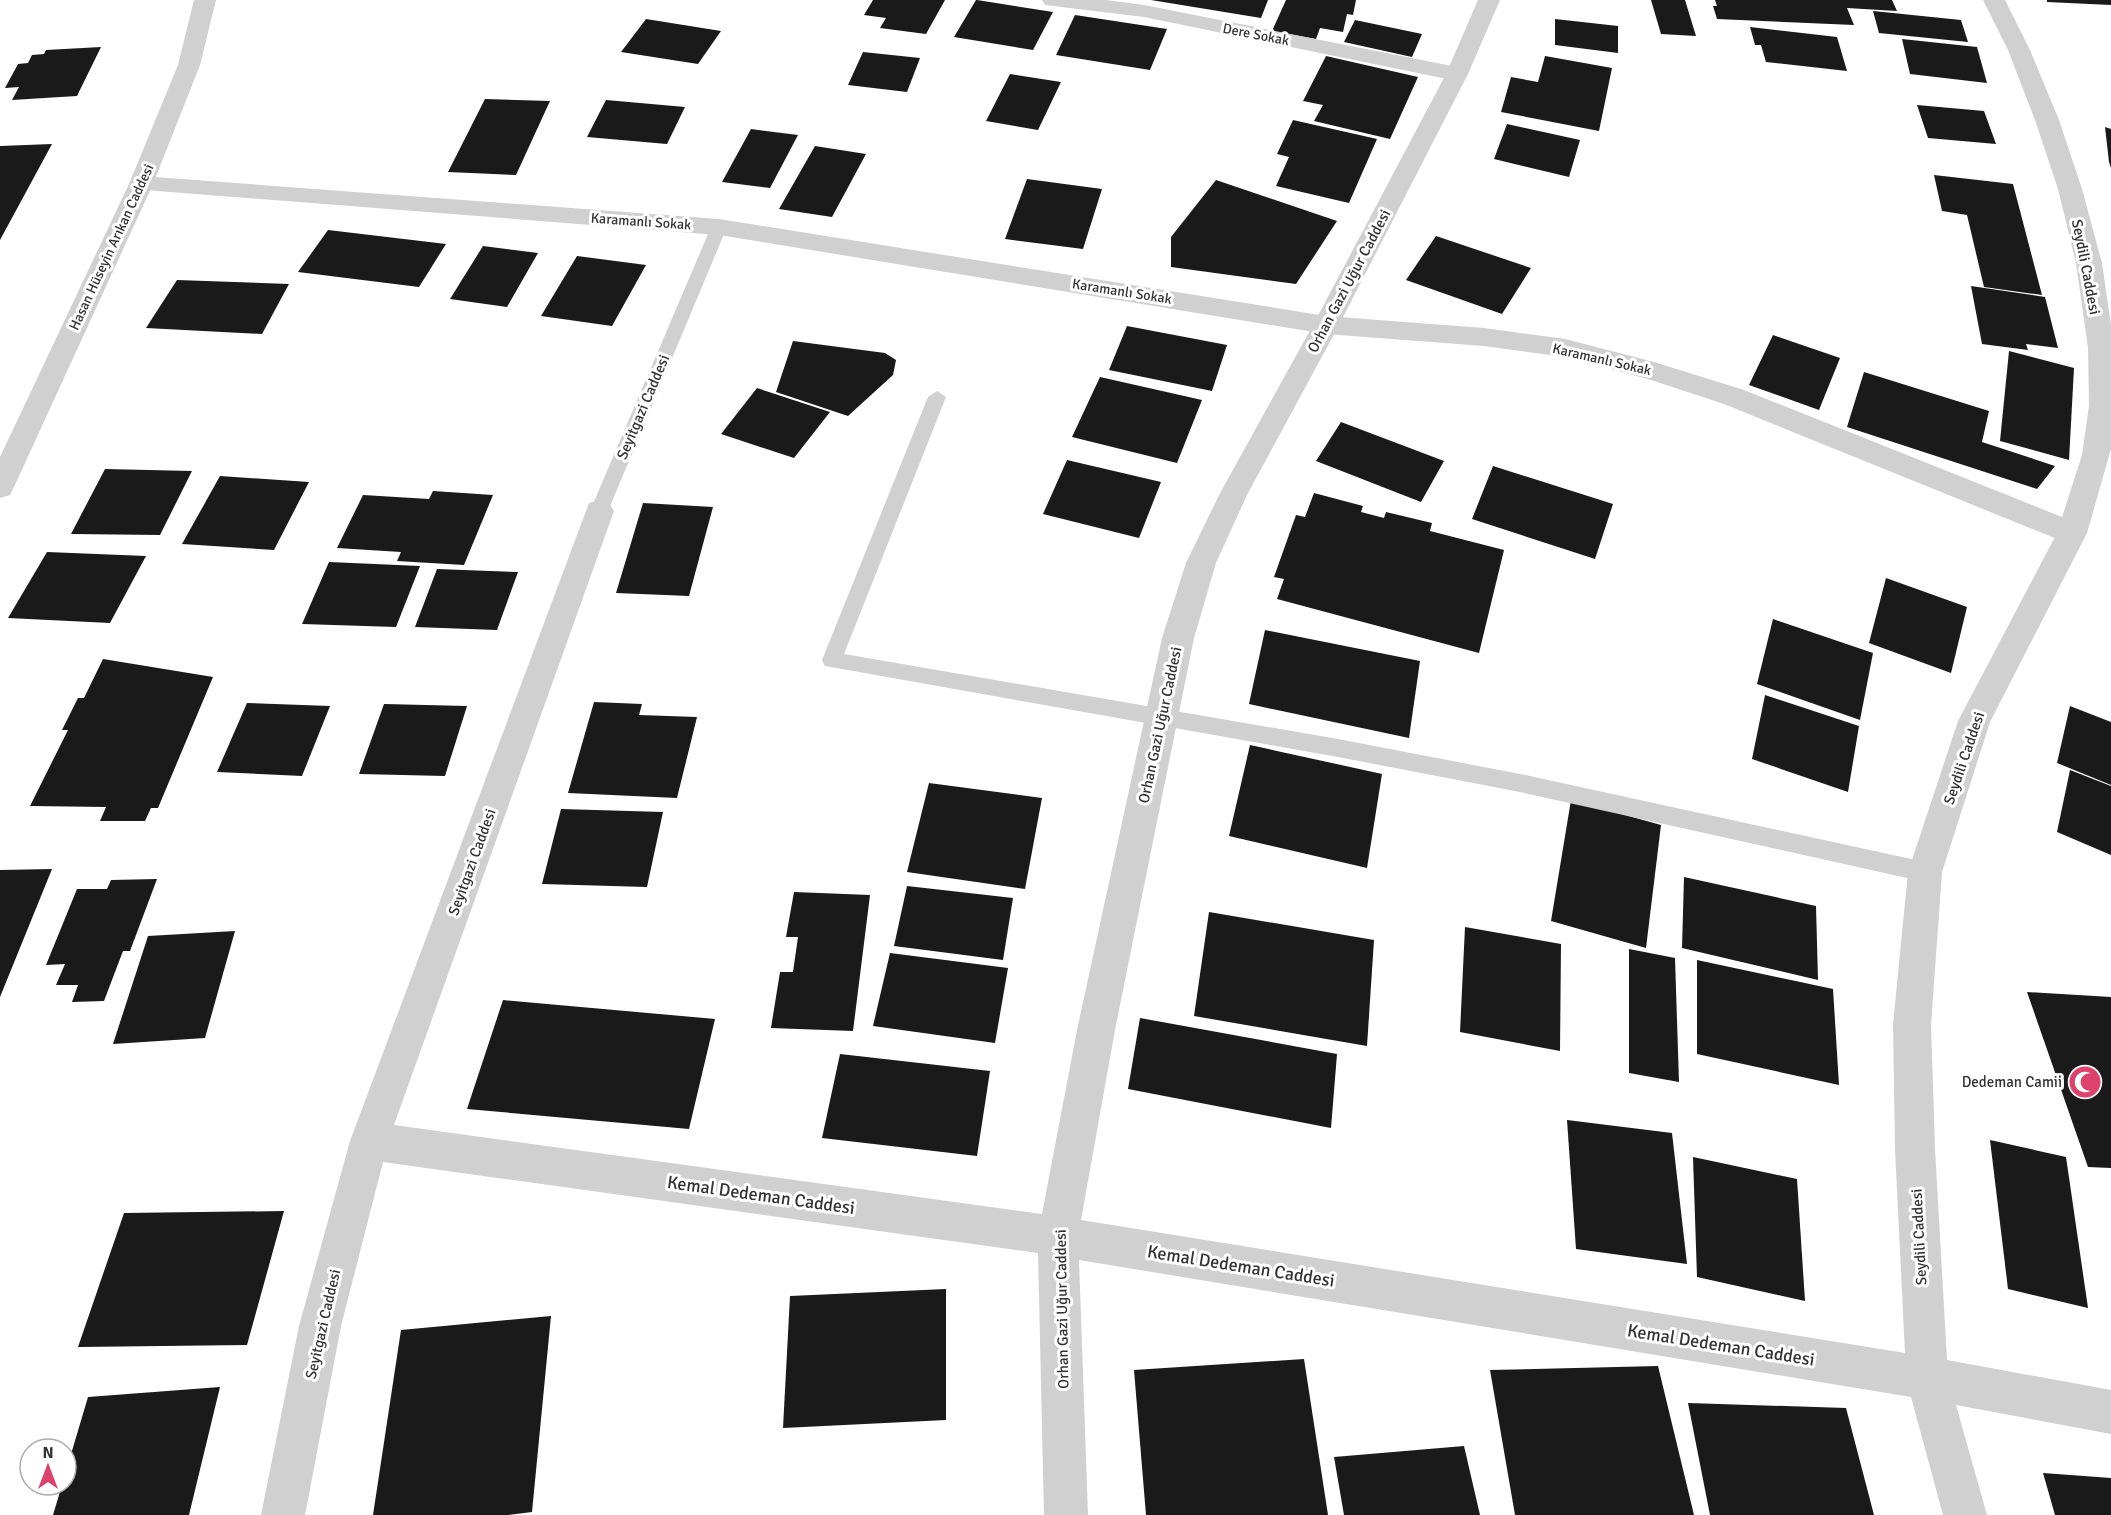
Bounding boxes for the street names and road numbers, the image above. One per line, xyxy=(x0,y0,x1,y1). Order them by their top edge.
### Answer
street label: Dere Sokak xyxy=(1221,20,1291,49)
street label: Hasan Hüseyin Arıkan Caddesi xyxy=(65,161,158,333)
street label: Orhan Gazi Uğur Caddesi xyxy=(1304,206,1394,356)
street label: Karamanlı Sokak xyxy=(590,210,692,233)
street label: Seydili Caddesi xyxy=(2068,218,2104,316)
street label: Karamanlı Sokak xyxy=(1071,275,1173,308)
street label: Karamanlı Sokak xyxy=(1551,340,1653,379)
street label: Seyitgazi Caddesi xyxy=(613,352,673,462)
street label: Orhan Gazi Uğur Caddesi xyxy=(1135,645,1185,805)
street label: Seydili Caddesi xyxy=(1940,709,1988,807)
street label: Seyitgazi Caddesi xyxy=(444,806,500,918)
street label: Kemal Dedeman Caddesi xyxy=(666,1171,856,1219)
street label: Seydili Caddesi xyxy=(1907,1188,1931,1286)
street label: Orhan Gazi Uğur Caddesi xyxy=(1052,1229,1072,1389)
street label: Kemal Dedeman Caddesi xyxy=(1146,1240,1336,1292)
street label: Seyitgazi Caddesi xyxy=(302,1267,344,1381)
street label: Kemal Dedeman Caddesi xyxy=(1626,1319,1816,1371)

